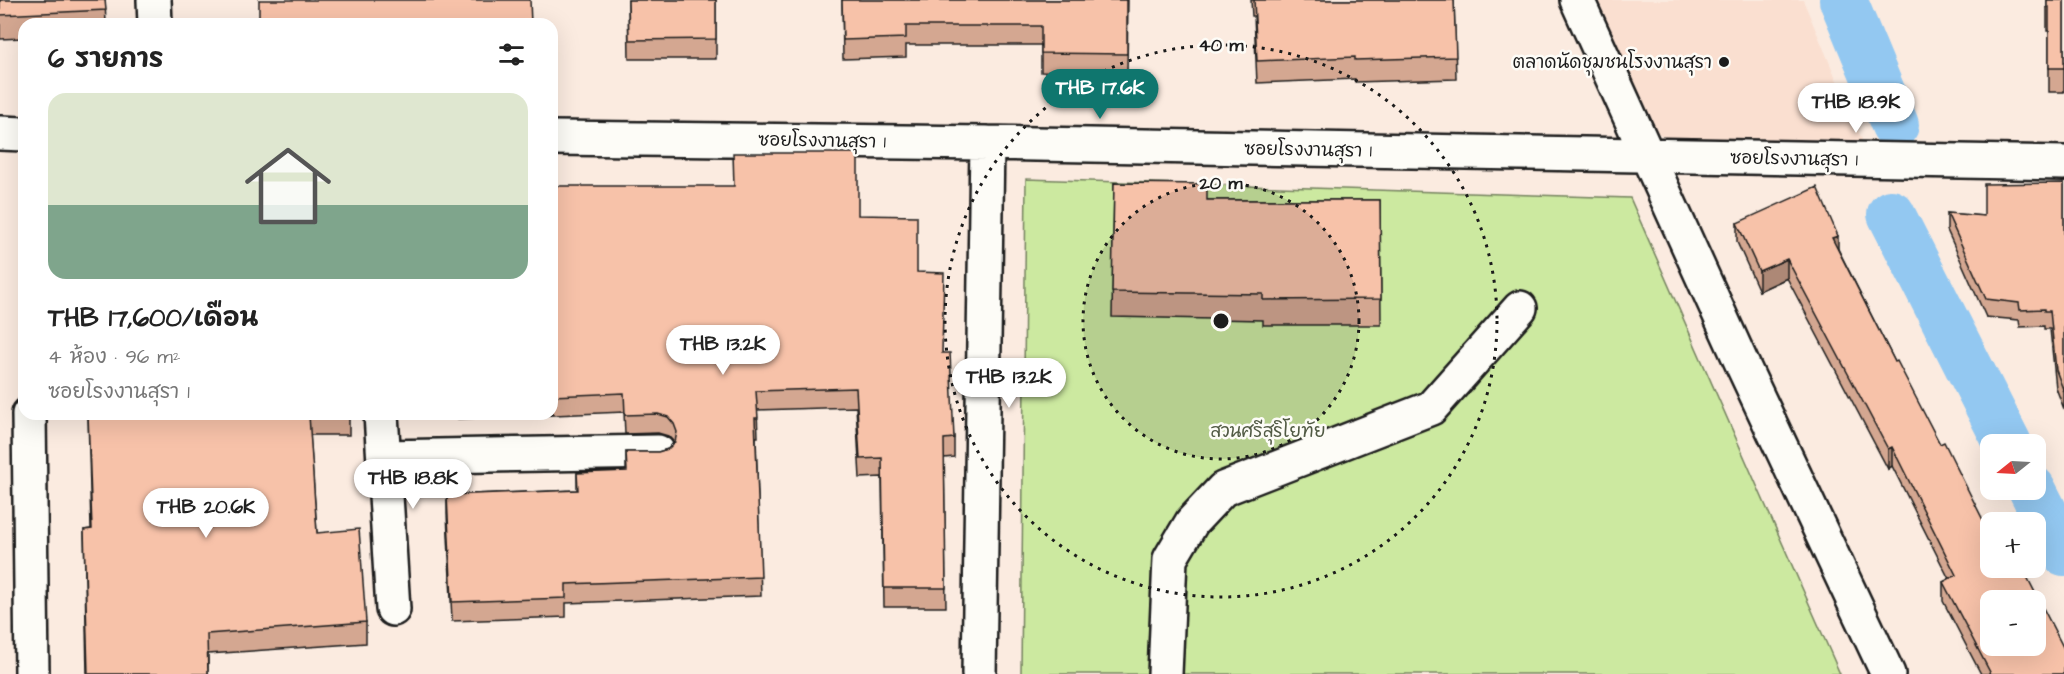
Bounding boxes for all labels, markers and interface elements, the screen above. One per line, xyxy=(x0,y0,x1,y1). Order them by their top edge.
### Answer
text: 40 m xyxy=(1199,33,1244,58)
icon: filters xyxy=(495,38,528,71)
text: 6 รายการ xyxy=(48,41,164,77)
place label: ตลาดนัดชุมชนโรงงานสุรา xyxy=(1513,49,1712,76)
marker: ตลาดนัดชุมชนโรงงานสุรา xyxy=(1717,55,1731,69)
pin: THB 17.6K xyxy=(1031,69,1169,120)
text: THB 17.6K xyxy=(1055,74,1145,102)
pin: THB 18.9K xyxy=(1787,83,1925,134)
text: THB 18.9K xyxy=(1812,88,1900,116)
street label: ซอยโรงงานสุรา 1 xyxy=(758,126,886,156)
icon: home xyxy=(234,132,342,240)
street label: ซอยโรงงานสุรา 1 xyxy=(1244,135,1372,165)
street label: ซอยโรงงานสุรา 1 xyxy=(1730,144,1858,174)
text: 20 m xyxy=(1199,171,1243,196)
text: THB 17,600/เดือน xyxy=(48,300,258,336)
centre of rings xyxy=(1211,311,1231,331)
pin: THB 13.2K xyxy=(654,325,792,376)
text: THB 13.2K xyxy=(680,330,766,358)
text: 4 ห้อง · 96 m² xyxy=(48,343,180,371)
pin: THB 13.2K xyxy=(940,358,1078,409)
text: THB 13.2K xyxy=(966,363,1052,391)
text: ซอยโรงงานสุรา 1 xyxy=(48,378,190,406)
park label: สวนศรีสุริโยทัย xyxy=(1210,418,1326,445)
north arrow xyxy=(1980,434,2046,500)
map controls xyxy=(1980,434,2046,656)
pin: THB 18.8K xyxy=(344,459,482,510)
text: THB 18.8K xyxy=(368,464,458,492)
pin: THB 20.6K xyxy=(137,488,275,539)
text: THB 20.6K xyxy=(157,493,255,521)
button: + xyxy=(1980,512,2046,578)
button: − xyxy=(1980,590,2046,656)

